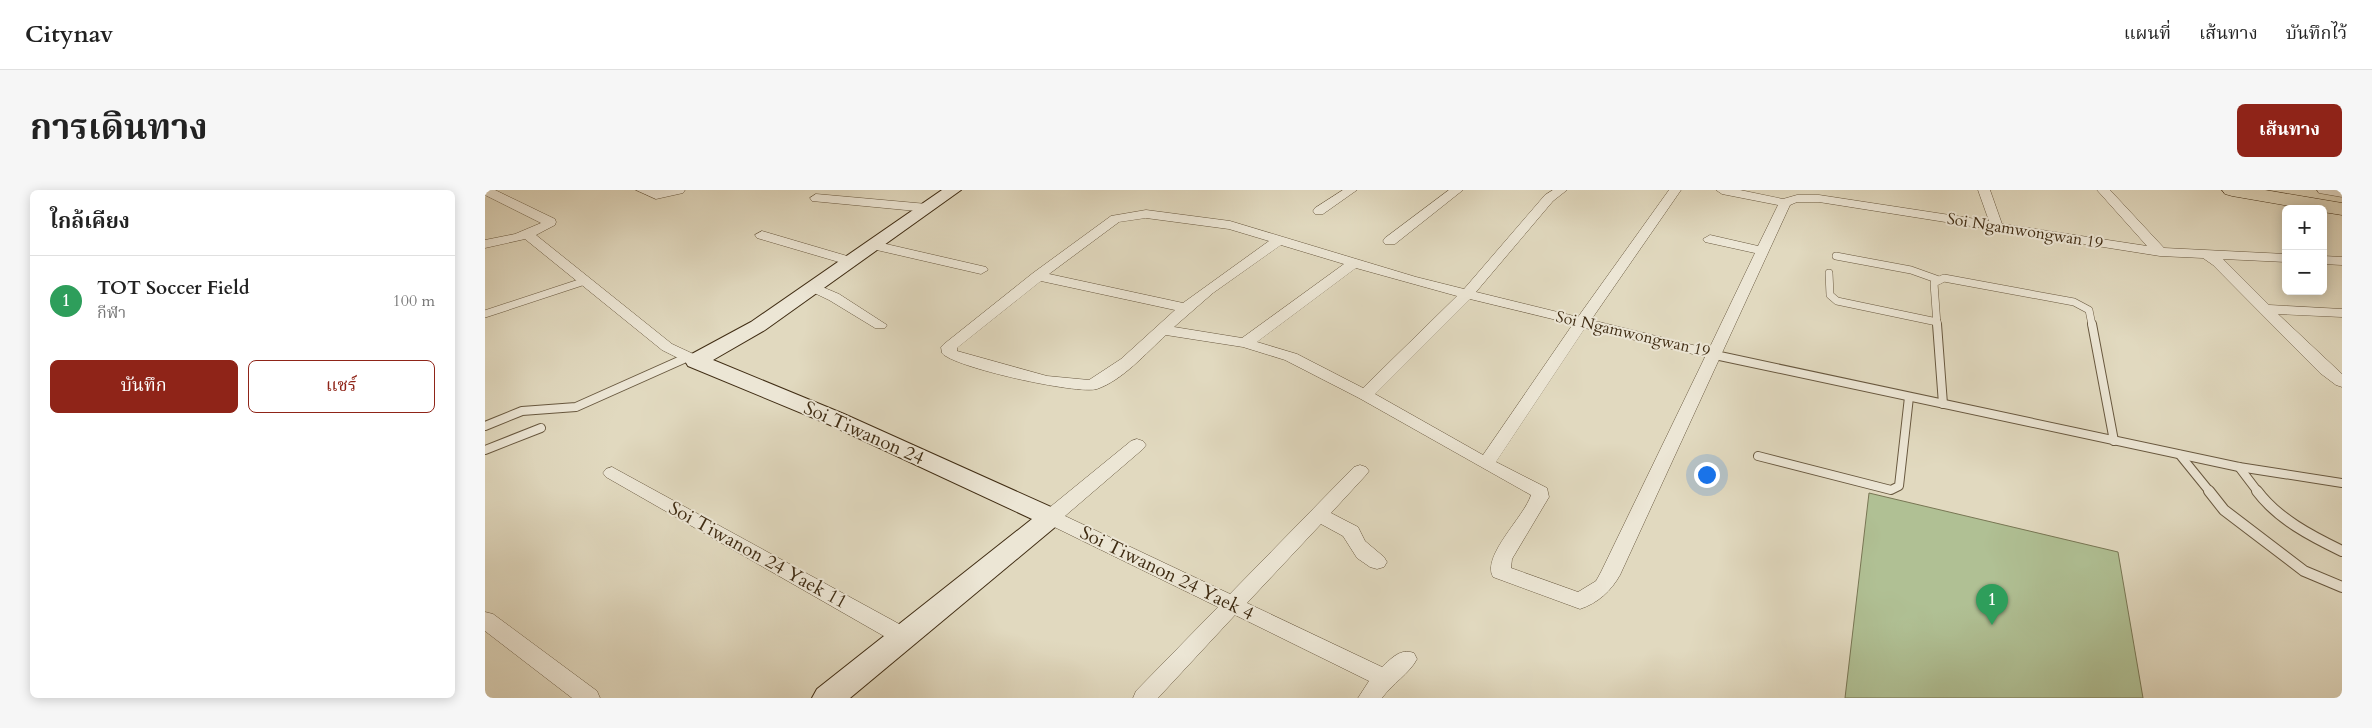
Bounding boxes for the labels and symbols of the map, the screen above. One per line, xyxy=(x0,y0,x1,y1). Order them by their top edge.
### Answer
street label: Soi Ngamwongwan 19 xyxy=(1945,208,2105,254)
street label: Soi Ngamwongwan 19 xyxy=(1554,306,1712,362)
street label: Soi Tiwanon 24 xyxy=(800,395,929,471)
your location xyxy=(1694,462,1720,488)
street label: Soi Tiwanon 24 Yaek 11 xyxy=(664,495,852,615)
street label: Soi Tiwanon 24 Yaek 4 xyxy=(1076,520,1259,627)
pin: 1 xyxy=(1976,584,2008,625)

